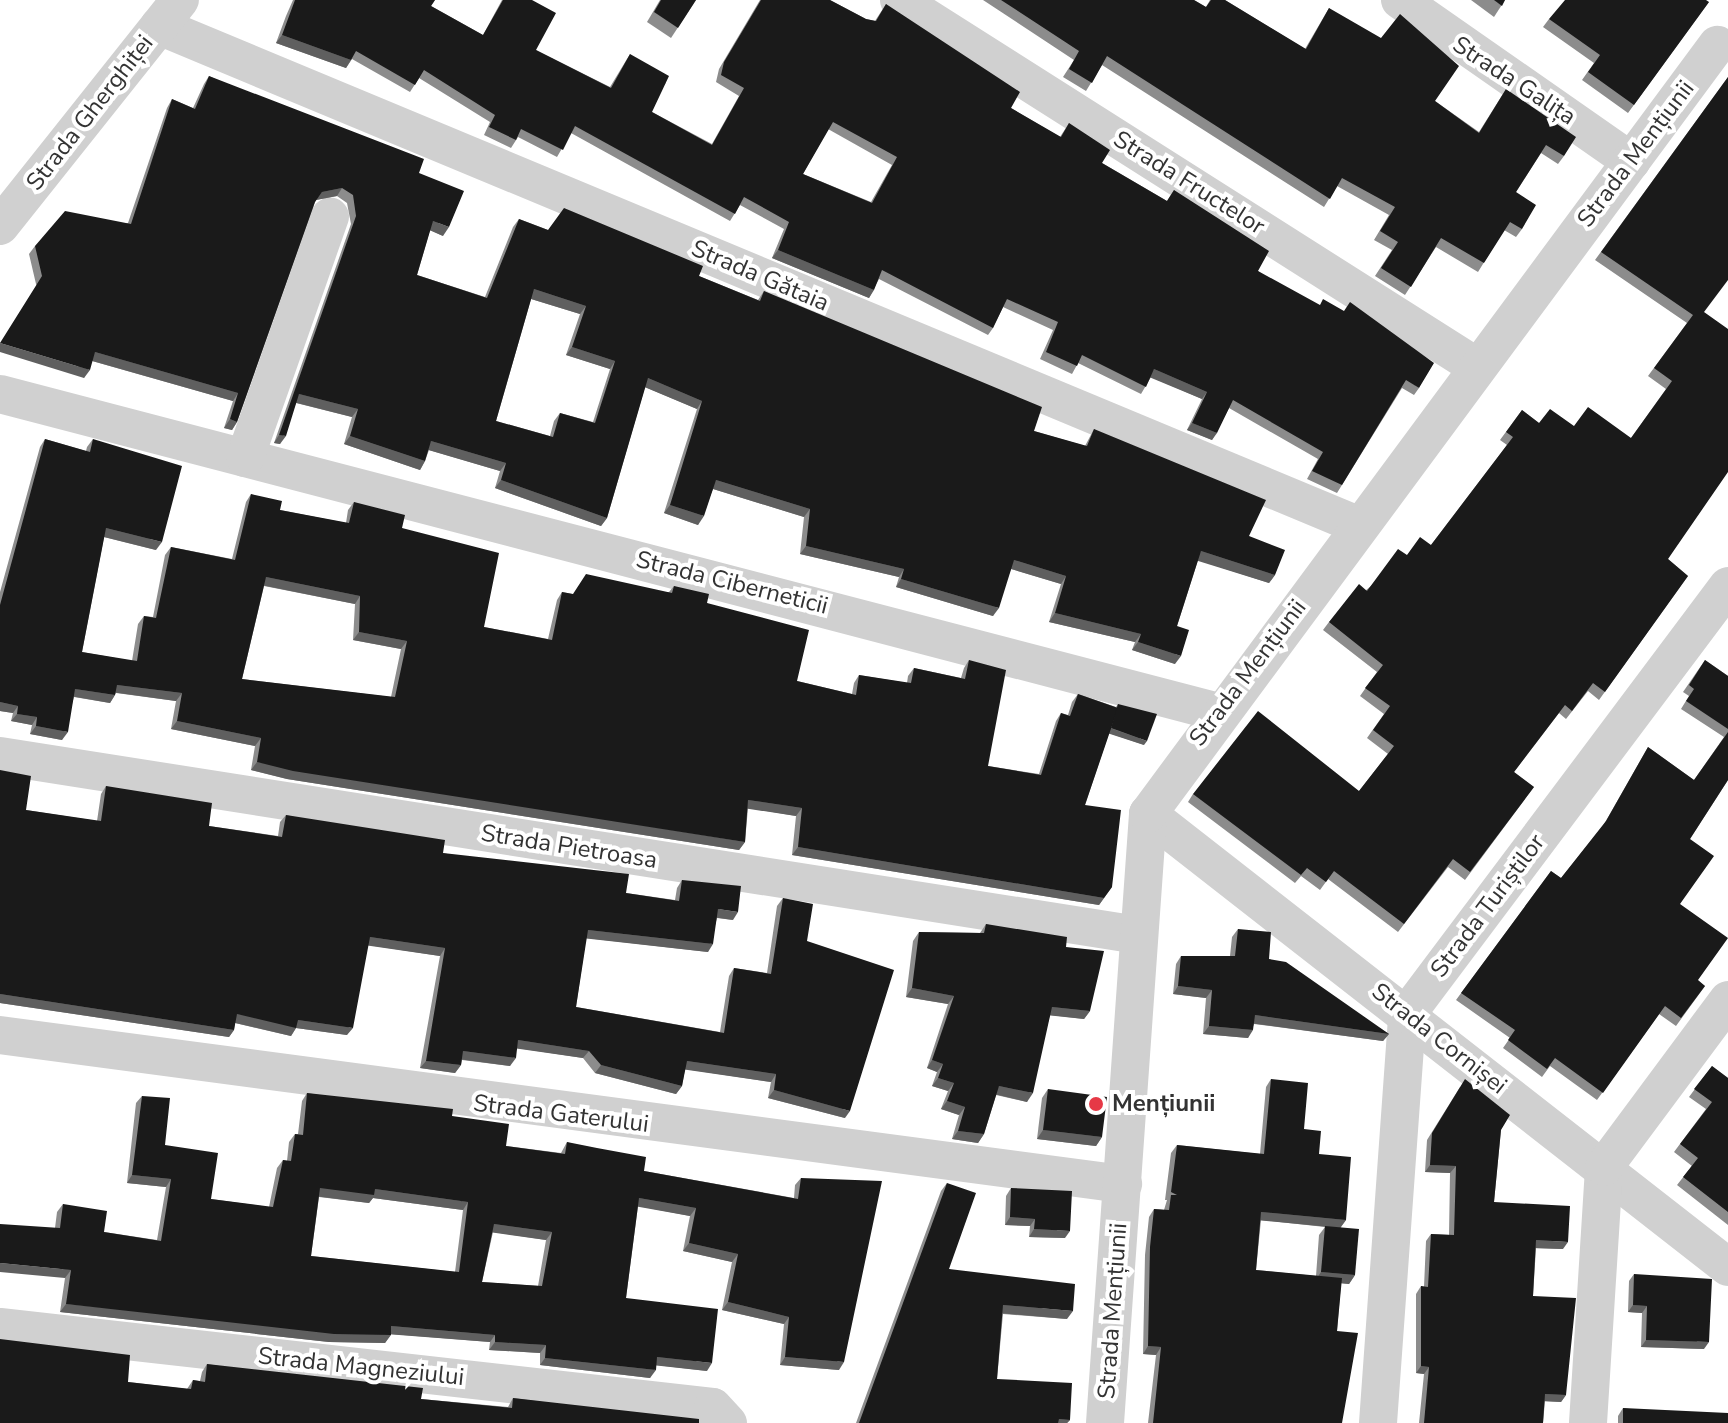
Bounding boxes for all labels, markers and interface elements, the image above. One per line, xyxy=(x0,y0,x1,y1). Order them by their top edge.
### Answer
street label: Strada Gherghiței xyxy=(20,30,160,196)
street label: Strada Galița xyxy=(1447,30,1581,132)
street label: Strada Mențiunii xyxy=(1571,75,1701,233)
street label: Strada Fructelor xyxy=(1108,125,1270,241)
street label: Strada Gătaia xyxy=(687,234,833,318)
street label: Strada Ciberneticii xyxy=(633,545,831,621)
street label: Strada Mențiunii xyxy=(1183,594,1313,752)
street label: Strada Pietroasa xyxy=(479,819,659,875)
street label: Strada Turiștilor xyxy=(1425,829,1551,983)
street label: Strada Cornișei xyxy=(1366,977,1512,1101)
street label: Strada Gaterului xyxy=(472,1089,650,1139)
place label: Mențiunii xyxy=(1112,1090,1215,1118)
marker: Mențiunii xyxy=(1087,1095,1105,1113)
street label: Strada Mențiunii xyxy=(1092,1222,1134,1400)
street label: Strada Magneziului xyxy=(257,1342,465,1392)

